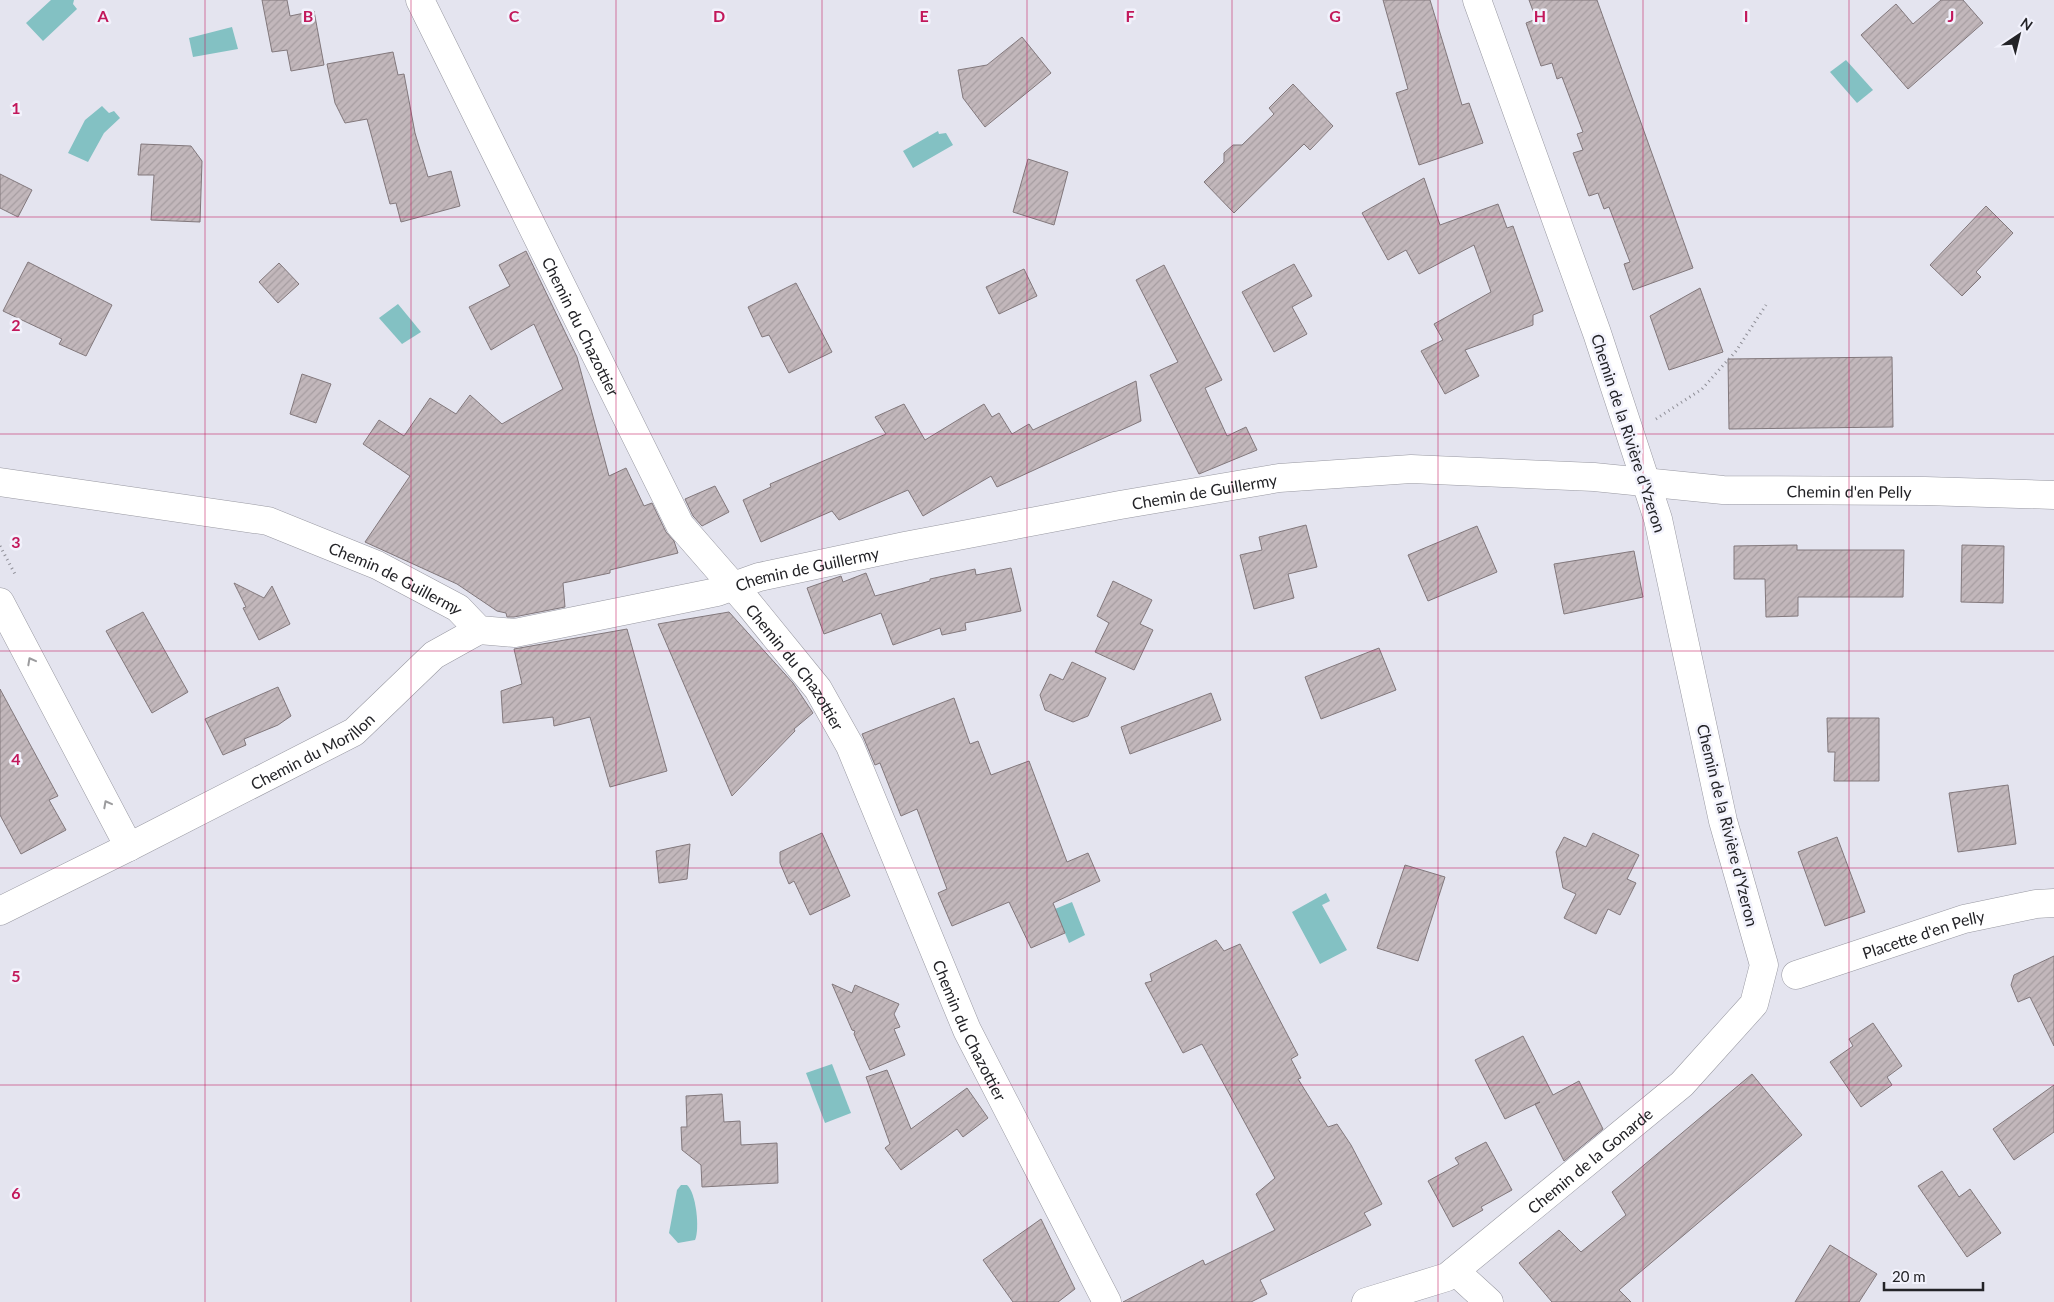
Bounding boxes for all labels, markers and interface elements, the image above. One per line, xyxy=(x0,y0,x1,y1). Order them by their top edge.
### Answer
text: A xyxy=(96,6,109,25)
text: B xyxy=(303,6,313,25)
text: C xyxy=(509,6,520,25)
text: D xyxy=(713,6,725,25)
text: E xyxy=(919,6,929,25)
text: F xyxy=(1125,6,1135,25)
text: G xyxy=(1329,6,1341,25)
text: H xyxy=(1534,6,1546,25)
text: I xyxy=(1744,6,1748,25)
text: J xyxy=(1948,6,1954,25)
north arrow xyxy=(1994,10,2044,60)
text: N xyxy=(2017,14,2036,34)
text: 1 xyxy=(11,98,21,117)
street label: Chemin du Chazottier xyxy=(539,253,624,399)
text: 2 xyxy=(11,315,21,334)
street label: Chemin de la Rivière d'Yzeron xyxy=(1588,331,1670,535)
street label: Chemin de Guillermy xyxy=(1130,469,1279,512)
street label: Chemin d'en Pelly xyxy=(1787,481,1912,500)
text: 3 xyxy=(11,532,21,551)
street label: Chemin de Guillermy xyxy=(326,537,468,618)
street label: Chemin de Guillermy xyxy=(732,542,881,594)
street label: Chemin du Chazottier xyxy=(743,599,849,733)
one-way arrow xyxy=(27,657,37,666)
street label: Chemin du Morillon xyxy=(247,709,378,793)
street label: Chemin de la Rivière d'Yzeron xyxy=(1694,722,1762,928)
text: 4 xyxy=(11,749,21,768)
one-way arrow xyxy=(103,801,113,810)
street label: Placette d'en Pelly xyxy=(1860,905,1987,962)
street label: Chemin du Chazottier xyxy=(930,957,1011,1104)
text: 5 xyxy=(11,966,21,985)
street label: Chemin de la Gonarde xyxy=(1523,1103,1656,1217)
text: 6 xyxy=(11,1183,21,1202)
scale bar xyxy=(1884,1260,1983,1292)
text: 20 m xyxy=(1892,1267,1926,1285)

